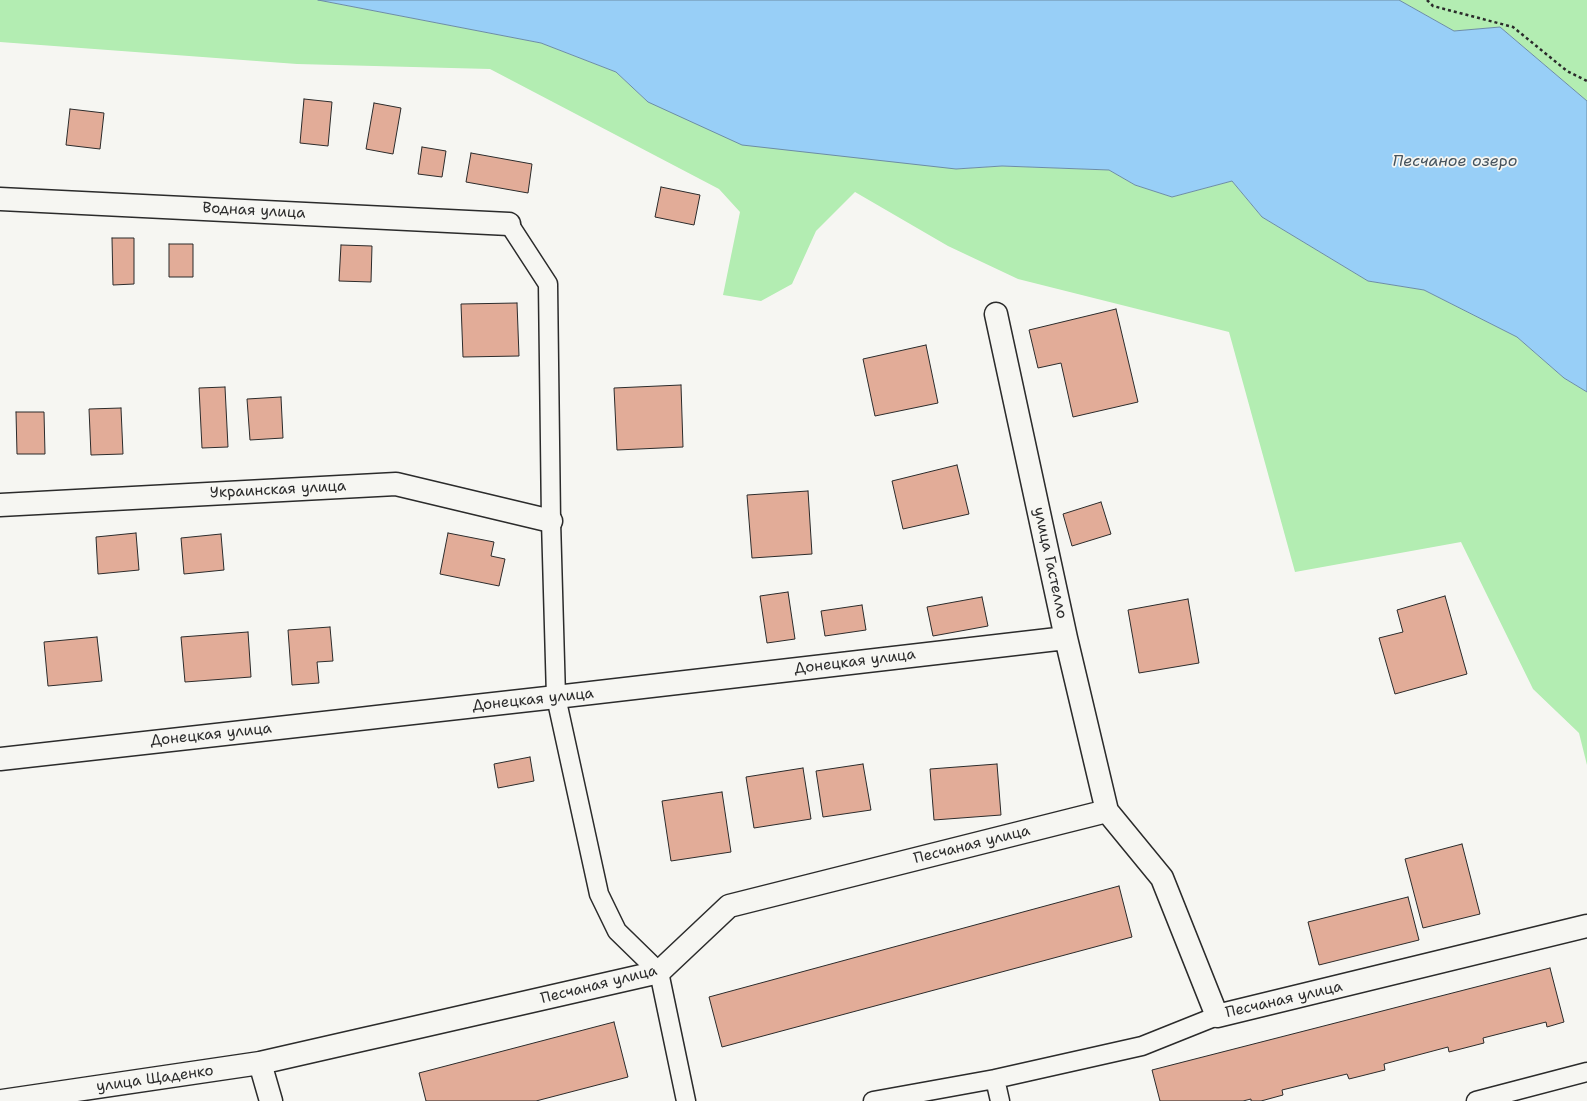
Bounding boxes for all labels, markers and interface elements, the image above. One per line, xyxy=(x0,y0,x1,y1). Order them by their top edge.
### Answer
water label: Песчаное озеро xyxy=(1393,152,1517,172)
street label: Водная улица xyxy=(202,199,306,223)
street label: Украинская улица xyxy=(209,477,347,503)
street label: улица Гастелло xyxy=(1029,505,1071,621)
street label: Донецкая улица xyxy=(793,646,917,678)
street label: Донецкая улица xyxy=(471,685,595,715)
street label: Донецкая улица xyxy=(149,720,273,750)
street label: Песчаная улица xyxy=(912,822,1032,868)
street label: Песчаная улица xyxy=(539,962,659,1008)
street label: Песчаная улица xyxy=(1224,978,1344,1022)
street label: улица Щаденко xyxy=(95,1062,215,1096)

